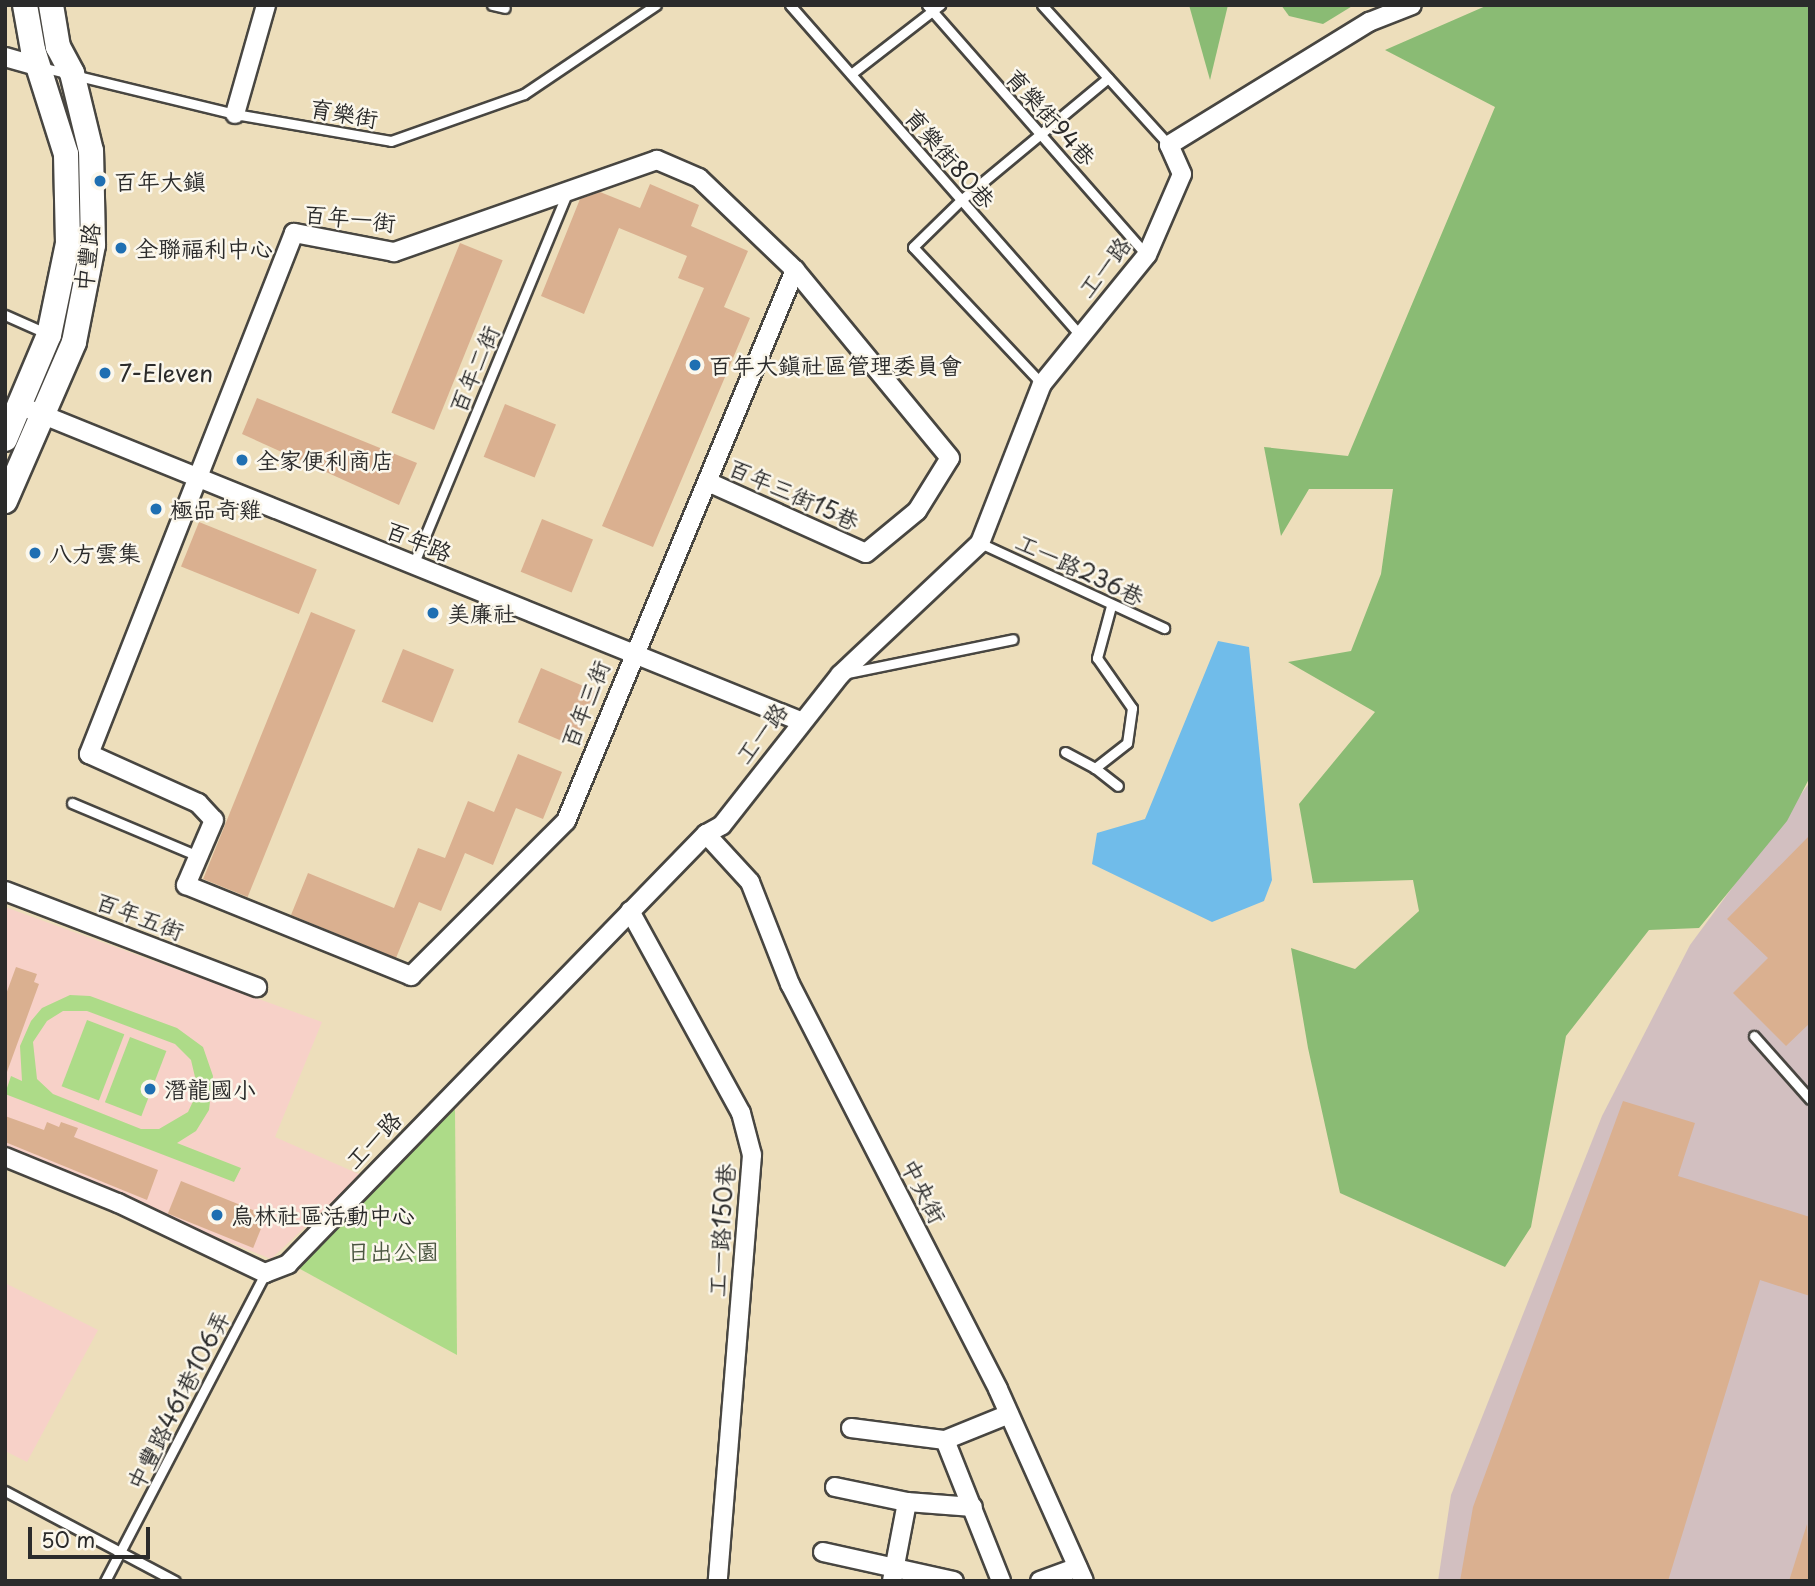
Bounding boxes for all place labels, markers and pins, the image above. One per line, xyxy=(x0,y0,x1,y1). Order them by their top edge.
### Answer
place label: 百年大鎮 xyxy=(114,167,206,195)
marker: 百年大鎮 xyxy=(92,173,108,189)
place label: 全聯福利中心 xyxy=(135,234,273,262)
marker: 全聯福利中心 xyxy=(113,240,129,256)
place label: 百年大鎮社區管理委員會 xyxy=(709,351,962,379)
marker: 百年大鎮社區管理委員會 xyxy=(687,357,703,373)
place label: 7-Eleven xyxy=(119,359,213,387)
marker: 7-Eleven xyxy=(97,365,113,381)
place label: 全家便利商店 xyxy=(256,446,394,474)
marker: 全家便利商店 xyxy=(234,452,250,468)
place label: 極品奇雞 xyxy=(170,495,262,523)
marker: 極品奇雞 xyxy=(148,501,164,517)
place label: 八方雲集 xyxy=(49,539,141,567)
marker: 八方雲集 xyxy=(27,545,43,561)
place label: 美廉社 xyxy=(447,599,516,627)
marker: 美廉社 xyxy=(425,605,441,621)
place label: 潛龍國小 xyxy=(164,1075,256,1103)
marker: 潛龍國小 xyxy=(142,1081,158,1097)
place label: 烏林社區活動中心 xyxy=(231,1201,415,1229)
marker: 烏林社區活動中心 xyxy=(209,1207,225,1223)

